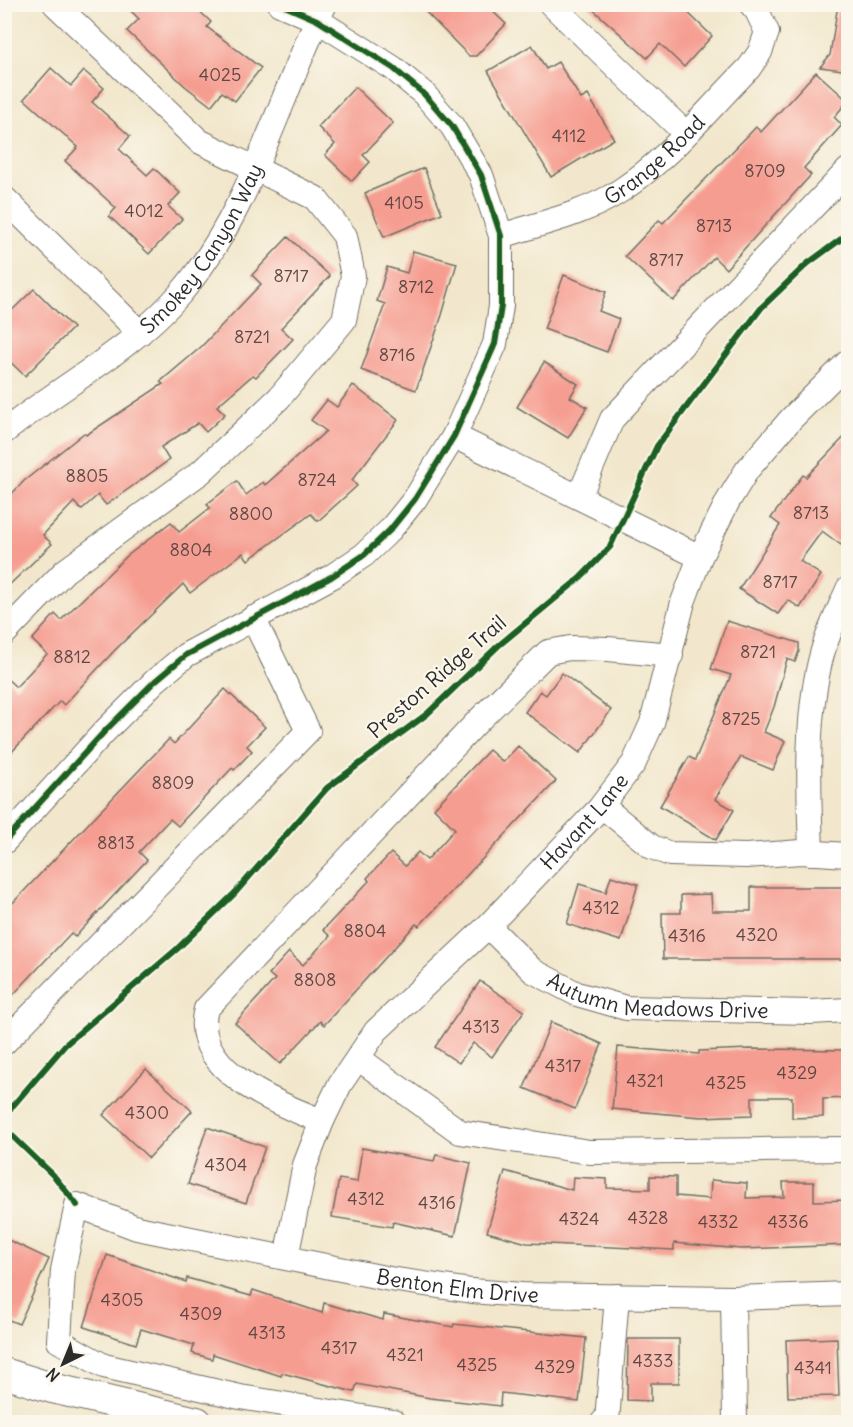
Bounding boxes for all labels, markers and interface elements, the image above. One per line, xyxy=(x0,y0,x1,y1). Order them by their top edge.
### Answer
house number: 4025 xyxy=(199,63,241,86)
street label: Grange Road xyxy=(599,109,710,211)
house number: 4112 xyxy=(552,124,586,147)
street label: Smokey Canyon Way xyxy=(134,159,268,339)
house number: 8709 xyxy=(744,159,786,182)
house number: 4105 xyxy=(384,191,424,214)
house number: 4012 xyxy=(124,199,164,222)
house number: 8713 xyxy=(696,214,732,237)
house number: 8717 xyxy=(648,248,684,271)
house number: 8717 xyxy=(273,264,309,287)
house number: 8712 xyxy=(398,275,434,298)
house number: 8721 xyxy=(234,325,270,348)
house number: 8716 xyxy=(379,343,415,366)
house number: 8805 xyxy=(66,464,108,487)
house number: 8724 xyxy=(297,468,337,491)
house number: 8713 xyxy=(793,501,829,524)
house number: 8800 xyxy=(229,502,273,525)
house number: 8804 xyxy=(170,538,212,561)
house number: 8717 xyxy=(762,570,798,593)
street label: Preston Ridge Trail xyxy=(362,609,512,744)
house number: 8721 xyxy=(740,640,776,663)
house number: 8812 xyxy=(53,645,91,668)
house number: 8725 xyxy=(721,707,761,730)
street label: Havant Lane xyxy=(534,768,634,875)
house number: 8809 xyxy=(152,771,194,794)
house number: 8813 xyxy=(97,831,135,854)
house number: 4312 xyxy=(582,896,620,919)
house number: 8804 xyxy=(344,919,386,942)
house number: 4320 xyxy=(736,923,778,946)
house number: 4316 xyxy=(668,924,706,947)
street label: Autumn Meadows Drive xyxy=(542,967,769,1024)
house number: 8808 xyxy=(294,968,336,991)
house number: 4313 xyxy=(462,1015,500,1038)
house number: 4317 xyxy=(545,1054,581,1077)
house number: 4329 xyxy=(777,1061,817,1084)
house number: 4321 xyxy=(626,1069,664,1092)
house number: 4325 xyxy=(706,1071,746,1094)
house number: 4300 xyxy=(125,1101,169,1124)
house number: 4304 xyxy=(205,1153,247,1176)
house number: 4312 xyxy=(347,1187,385,1210)
house number: 4316 xyxy=(418,1191,456,1214)
house number: 4328 xyxy=(628,1206,668,1229)
house number: 4324 xyxy=(559,1207,599,1230)
house number: 4332 xyxy=(698,1210,738,1233)
house number: 4336 xyxy=(767,1210,809,1233)
street label: Benton Elm Drive xyxy=(374,1263,539,1308)
house number: 4305 xyxy=(101,1288,143,1311)
house number: 4309 xyxy=(180,1302,222,1325)
house number: 4313 xyxy=(248,1321,286,1344)
north arrow xyxy=(33,1334,93,1394)
house number: 4317 xyxy=(321,1336,357,1359)
house number: 4321 xyxy=(386,1343,424,1366)
house number: 4333 xyxy=(632,1349,674,1372)
house number: 4325 xyxy=(457,1353,497,1376)
house number: 4329 xyxy=(535,1355,575,1378)
house number: 4341 xyxy=(794,1356,832,1379)
text: N xyxy=(42,1364,64,1386)

